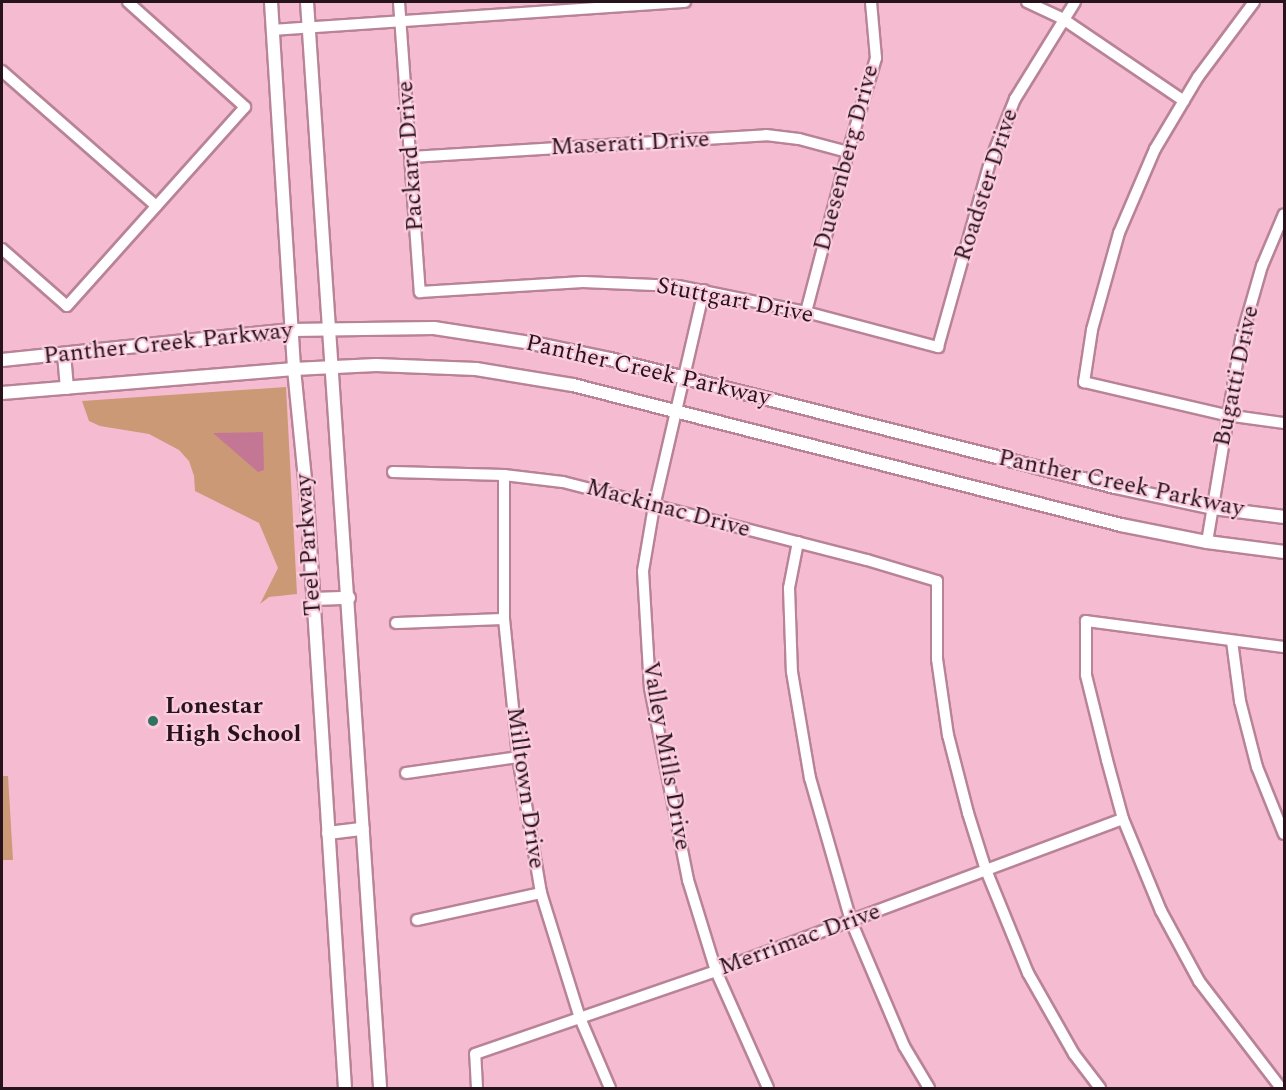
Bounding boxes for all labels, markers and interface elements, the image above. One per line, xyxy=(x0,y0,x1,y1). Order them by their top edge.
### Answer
street label: Duesenberg Drive xyxy=(808,62,886,254)
street label: Packard Drive xyxy=(391,80,431,232)
street label: Roadster Drive xyxy=(949,105,1025,265)
street label: Maserati Drive xyxy=(550,125,710,163)
street label: Stuttgart Drive xyxy=(654,272,816,330)
street label: Bugatti Drive xyxy=(1208,303,1266,449)
street label: Panther Creek Parkway xyxy=(42,317,294,371)
street label: Panther Creek Parkway xyxy=(523,329,773,413)
street label: Panther Creek Parkway xyxy=(996,444,1246,524)
street label: Teel Parkway xyxy=(290,473,328,617)
street label: Mackinac Drive xyxy=(583,473,753,545)
street label: Valley Mills Drive xyxy=(635,659,697,853)
place label: Lonestar High School xyxy=(165,693,301,749)
street label: Milltown Drive xyxy=(499,705,551,871)
marker: Lonestar High School xyxy=(146,714,160,728)
street label: Merrimac Drive xyxy=(715,897,885,983)

